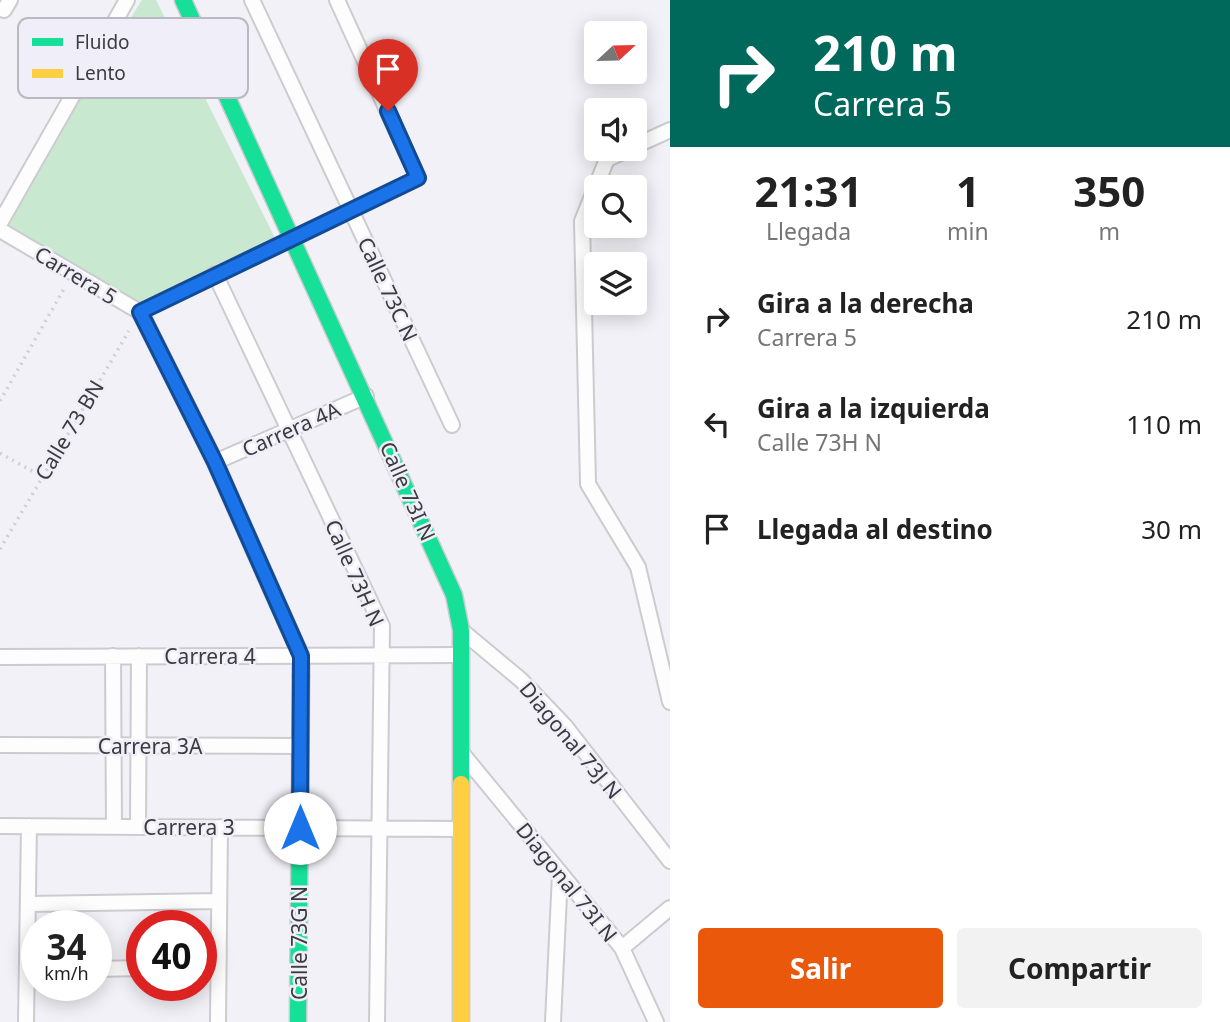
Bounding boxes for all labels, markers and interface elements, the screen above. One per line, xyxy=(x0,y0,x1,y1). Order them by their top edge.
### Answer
legend xyxy=(18,18,248,98)
text: 210 m xyxy=(813,19,958,85)
north arrow xyxy=(584,21,648,84)
map controls xyxy=(584,21,647,315)
icon: right xyxy=(698,28,789,119)
text: Fluido xyxy=(75,29,130,55)
pin xyxy=(358,39,418,111)
icon: arrive xyxy=(369,50,407,88)
text: Lento xyxy=(75,60,126,86)
text: Carrera 5 xyxy=(813,82,952,125)
button: sound xyxy=(584,98,647,161)
text: 21:31 xyxy=(755,162,862,219)
text: 1 xyxy=(956,162,980,219)
text: 350 xyxy=(1073,162,1145,219)
button: search xyxy=(584,175,647,238)
text: Llegada xyxy=(766,215,851,247)
text: min xyxy=(947,215,989,247)
text: m xyxy=(1099,215,1120,247)
street label: Calle 73C N xyxy=(352,232,424,346)
street label: Carrera 5 xyxy=(30,239,122,311)
button: layers xyxy=(584,252,647,315)
text: Gira a la derecha xyxy=(757,285,974,321)
icon: right xyxy=(698,300,736,338)
text: 210 m xyxy=(1126,301,1202,337)
text: Carrera 5 xyxy=(757,321,857,353)
street label: Calle 73 BN xyxy=(28,375,110,485)
text: Gira a la izquierda xyxy=(757,390,990,426)
street label: Carrera 4A xyxy=(237,395,345,463)
icon: left xyxy=(698,405,736,443)
text: 110 m xyxy=(1126,406,1202,442)
text: Calle 73H N xyxy=(757,426,882,458)
street label: Calle 73I N xyxy=(374,437,442,545)
icon: arrive xyxy=(698,510,736,548)
text: Llegada al destino xyxy=(757,511,993,547)
text: 30 m xyxy=(1141,511,1202,547)
street label: Calle 73H N xyxy=(319,515,391,631)
street label: Carrera 4 xyxy=(164,642,256,670)
street label: Diagonal 73J N xyxy=(514,675,628,805)
street label: Carrera 3A xyxy=(98,732,203,760)
position arrow xyxy=(263,791,337,865)
street label: Carrera 3 xyxy=(143,813,235,841)
street label: Diagonal 73I N xyxy=(510,816,624,948)
street label: Calle 73G N xyxy=(285,886,313,1000)
speed limit sign: 40 xyxy=(126,910,217,1001)
text: 34 xyxy=(46,923,87,970)
button: Salir xyxy=(698,928,943,1008)
button: Compartir xyxy=(957,928,1202,1008)
text: km/h xyxy=(44,961,89,985)

